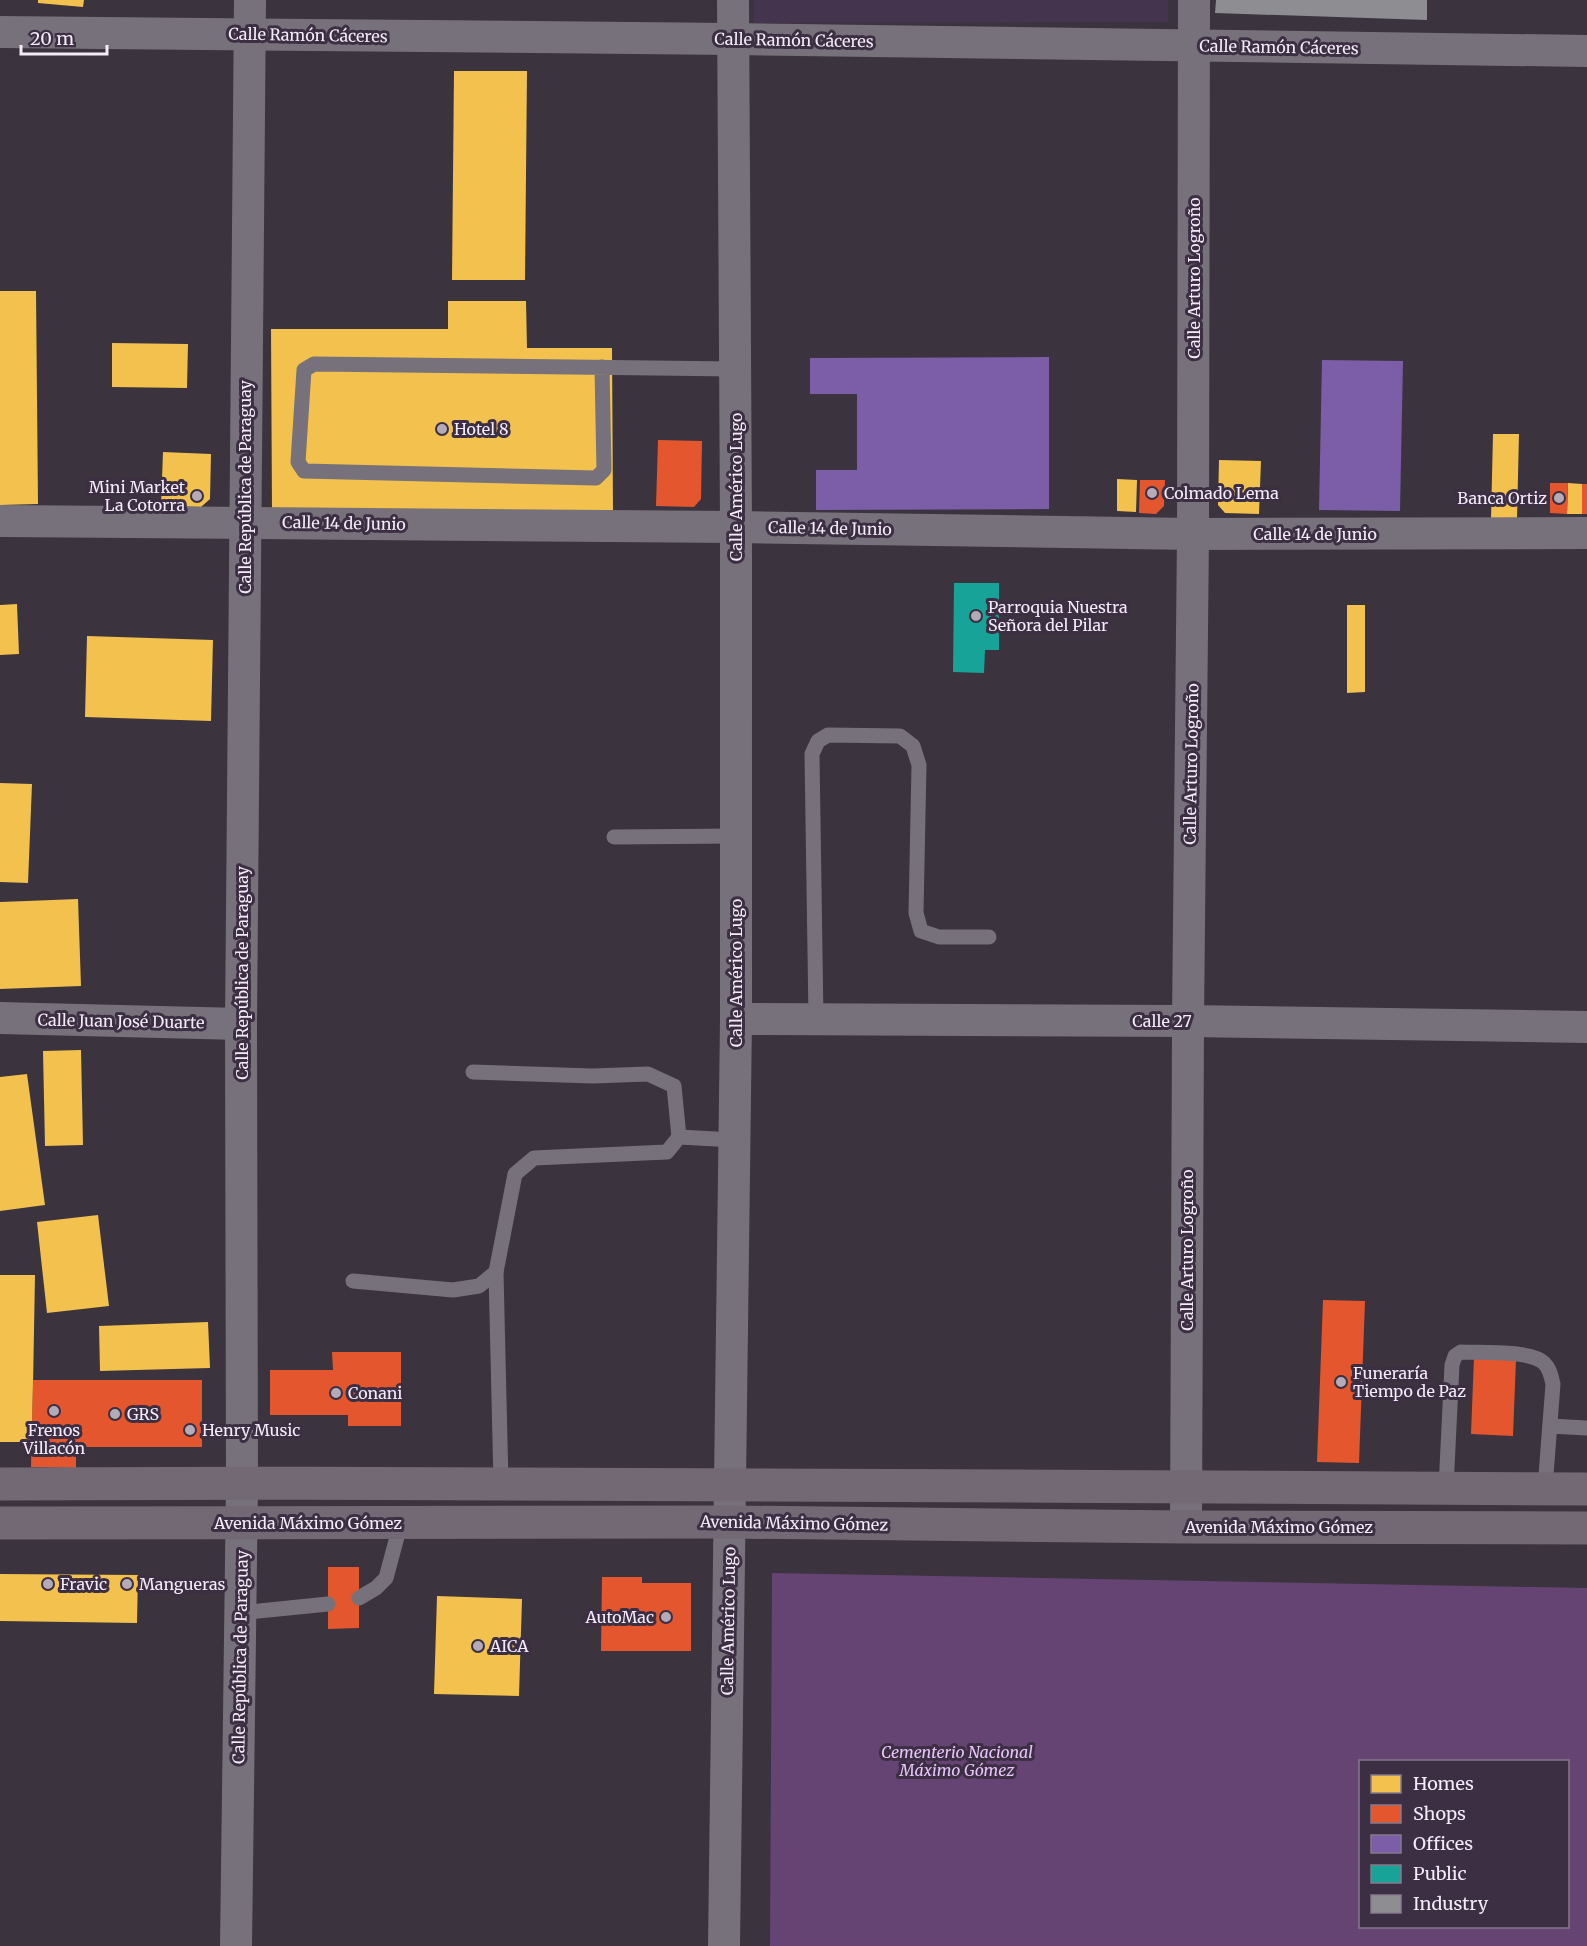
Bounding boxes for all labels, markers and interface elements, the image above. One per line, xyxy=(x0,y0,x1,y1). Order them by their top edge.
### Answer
scale bar xyxy=(21,18,106,56)
street label: Calle Ramón Cáceres xyxy=(228,24,388,46)
text: 20 m xyxy=(30,27,74,50)
street label: Calle Ramón Cáceres xyxy=(714,29,874,51)
street label: Calle Ramón Cáceres xyxy=(1199,36,1359,58)
street label: Calle Arturo Logroño xyxy=(1184,197,1204,359)
street label: Calle República de Paraguay xyxy=(235,379,255,594)
street label: Calle Américo Lugo xyxy=(726,413,746,561)
place label: Hotel 8 xyxy=(454,419,508,439)
marker: Hotel 8 xyxy=(435,422,449,436)
place label: Mini Market La Cotorra xyxy=(89,477,186,515)
place label: Colmado Lema xyxy=(1164,483,1279,503)
marker: Colmado Lema xyxy=(1145,486,1159,500)
place label: Banca Ortiz xyxy=(1457,488,1547,508)
marker: Mini Market La Cotorra xyxy=(190,489,204,503)
marker: Banca Ortiz xyxy=(1552,491,1566,505)
street label: Calle 14 de Junio xyxy=(282,512,406,534)
street label: Calle 14 de Junio xyxy=(768,517,892,539)
street label: Calle 14 de Junio xyxy=(1253,524,1377,544)
place label: Parroquia Nuestra Señora del Pilar xyxy=(988,597,1128,635)
marker: Parroquia Nuestra Señora del Pilar xyxy=(969,609,983,623)
street label: Calle Arturo Logroño xyxy=(1180,683,1202,845)
street label: Calle República de Paraguay xyxy=(232,865,252,1080)
street label: Calle Américo Lugo xyxy=(726,899,746,1047)
street label: Calle Juan José Duarte xyxy=(37,1010,205,1032)
street label: Calle 27 xyxy=(1132,1011,1192,1031)
street label: Calle Arturo Logroño xyxy=(1177,1169,1197,1331)
place label: Funeraría Tiempo de Paz xyxy=(1353,1363,1466,1401)
marker: Funeraría Tiempo de Paz xyxy=(1334,1375,1348,1389)
place label: Conani xyxy=(348,1383,403,1403)
marker: Conani xyxy=(329,1386,343,1400)
marker: Frenos Villacón xyxy=(47,1404,61,1418)
place label: GRS xyxy=(127,1404,159,1424)
marker: GRS xyxy=(108,1407,122,1421)
place label: Frenos Villacón xyxy=(22,1420,85,1458)
place label: Henry Music xyxy=(202,1420,300,1440)
marker: Henry Music xyxy=(183,1423,197,1437)
street label: Avenida Máximo Gómez xyxy=(699,1511,888,1535)
street label: Avenida Máximo Gómez xyxy=(213,1513,402,1533)
street label: Avenida Máximo Gómez xyxy=(1184,1517,1373,1537)
street label: Calle Américo Lugo xyxy=(717,1547,739,1695)
street label: Calle República de Paraguay xyxy=(228,1549,252,1764)
place label: Fravic xyxy=(60,1574,107,1594)
place label: Mangueras xyxy=(139,1574,226,1594)
marker: Fravic xyxy=(41,1577,55,1591)
marker: Mangueras xyxy=(120,1577,134,1591)
place label: AutoMac xyxy=(585,1607,654,1627)
marker: AutoMac xyxy=(659,1610,673,1624)
place label: AICA xyxy=(489,1636,529,1656)
marker: AICA xyxy=(471,1639,485,1653)
park label: Cementerio Nacional Máximo Gómez xyxy=(881,1742,1033,1780)
legend xyxy=(1359,1760,1569,1928)
text: Homes xyxy=(1413,1772,1474,1795)
text: Shops xyxy=(1413,1802,1466,1825)
text: Offices xyxy=(1413,1832,1473,1855)
text: Public xyxy=(1413,1862,1467,1885)
text: Industry xyxy=(1413,1892,1489,1915)

